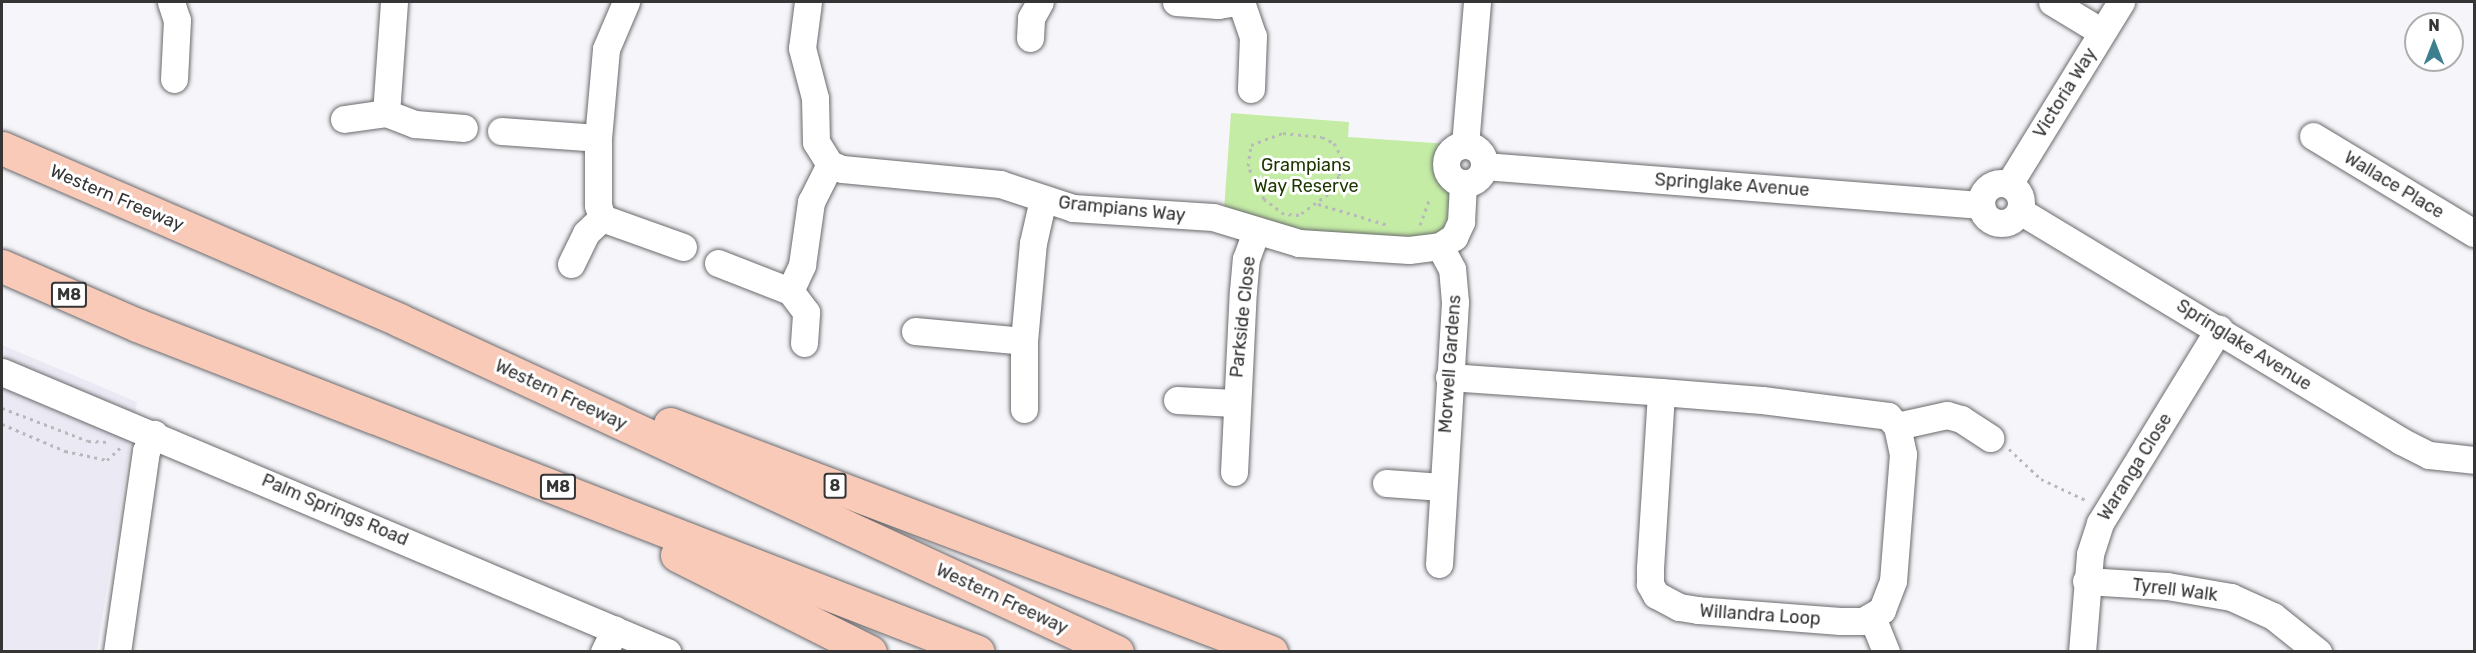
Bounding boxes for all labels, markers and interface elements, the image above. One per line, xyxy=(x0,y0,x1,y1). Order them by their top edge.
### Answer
north arrow xyxy=(2404,12,2464,72)
text: N xyxy=(2428,16,2440,35)
street label: Victoria Way xyxy=(2029,44,2101,142)
street label: Wallace Place xyxy=(2340,147,2448,223)
park label: Grampians Way Reserve xyxy=(1253,155,1359,198)
street label: Western Freeway xyxy=(47,160,187,236)
street label: Springlake Avenue xyxy=(1654,169,1810,201)
street label: Grampians Way xyxy=(1057,192,1187,226)
street label: Parkside Close xyxy=(1226,255,1260,379)
road number: M8 xyxy=(50,282,88,308)
street label: Morwell Gardens xyxy=(1434,294,1466,434)
street label: Springlake Avenue xyxy=(2172,295,2316,395)
street label: Western Freeway xyxy=(492,355,630,435)
street label: Waranga Close xyxy=(2093,409,2177,525)
street label: Palm Springs Road xyxy=(258,469,412,551)
road number: 8 xyxy=(823,473,847,499)
road number: M8 xyxy=(538,474,578,500)
street label: Western Freeway xyxy=(933,559,1071,639)
street label: Tyrell Walk xyxy=(2131,574,2219,606)
street label: Willandra Loop xyxy=(1699,600,1821,630)

